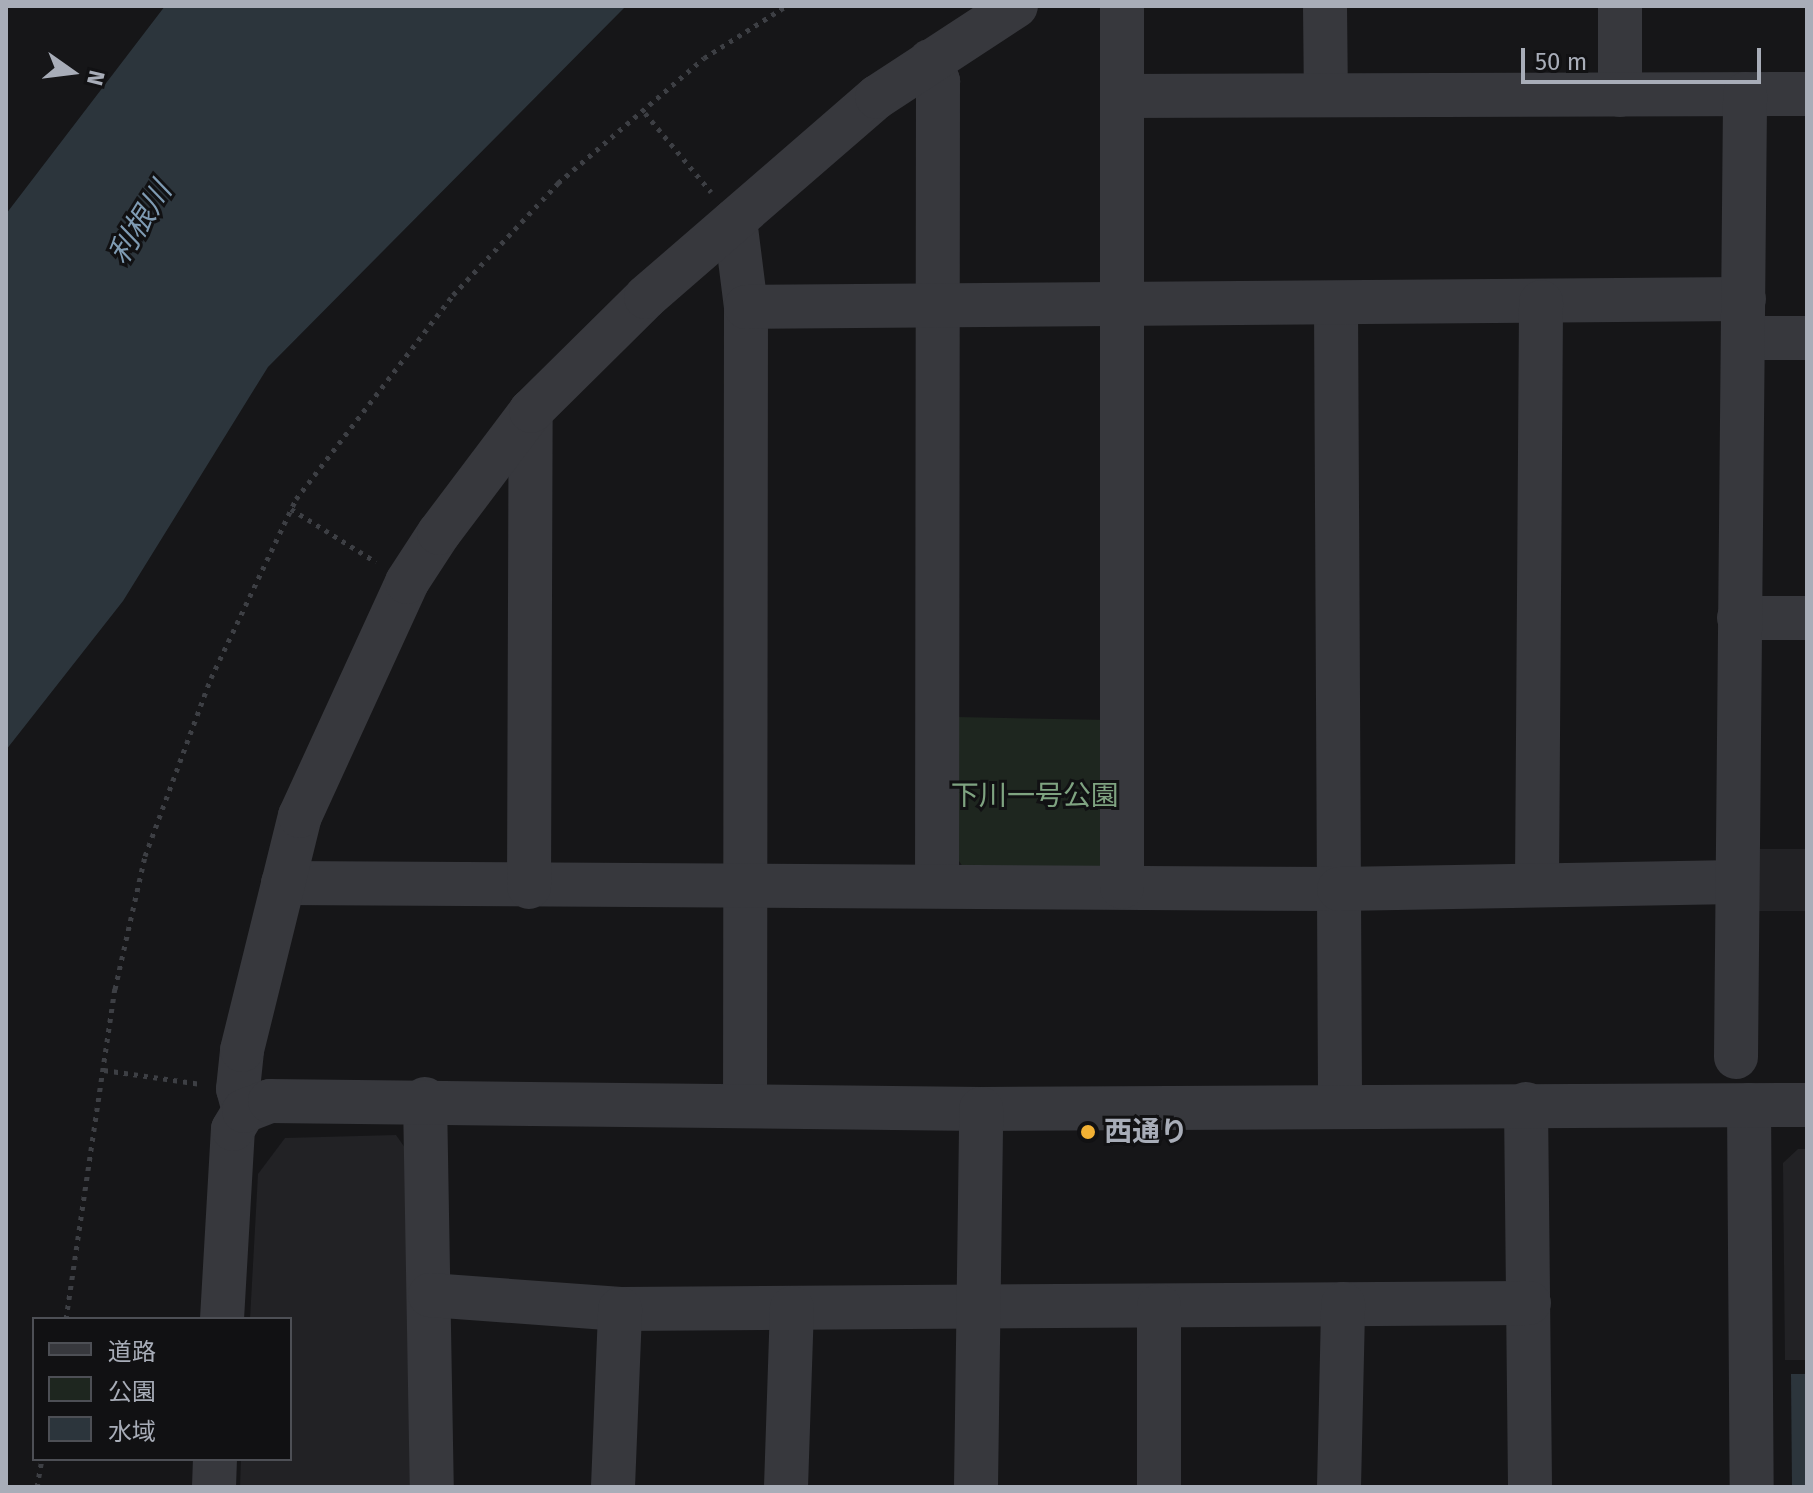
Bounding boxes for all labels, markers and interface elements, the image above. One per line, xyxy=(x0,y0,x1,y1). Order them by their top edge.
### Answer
north arrow xyxy=(32,32,112,112)
scale bar xyxy=(1525,32,1765,82)
text: 50 m xyxy=(1535,48,1587,76)
text: N xyxy=(81,68,111,88)
water label: 利根川 xyxy=(101,175,179,271)
park label: 下川一号公園 xyxy=(951,779,1119,813)
place label: 西通り xyxy=(1104,1115,1188,1149)
marker: 西通り xyxy=(1079,1123,1097,1141)
legend xyxy=(32,1317,292,1461)
text: 道路 xyxy=(108,1338,156,1366)
text: 公園 xyxy=(108,1378,156,1406)
text: 水域 xyxy=(108,1418,156,1446)

